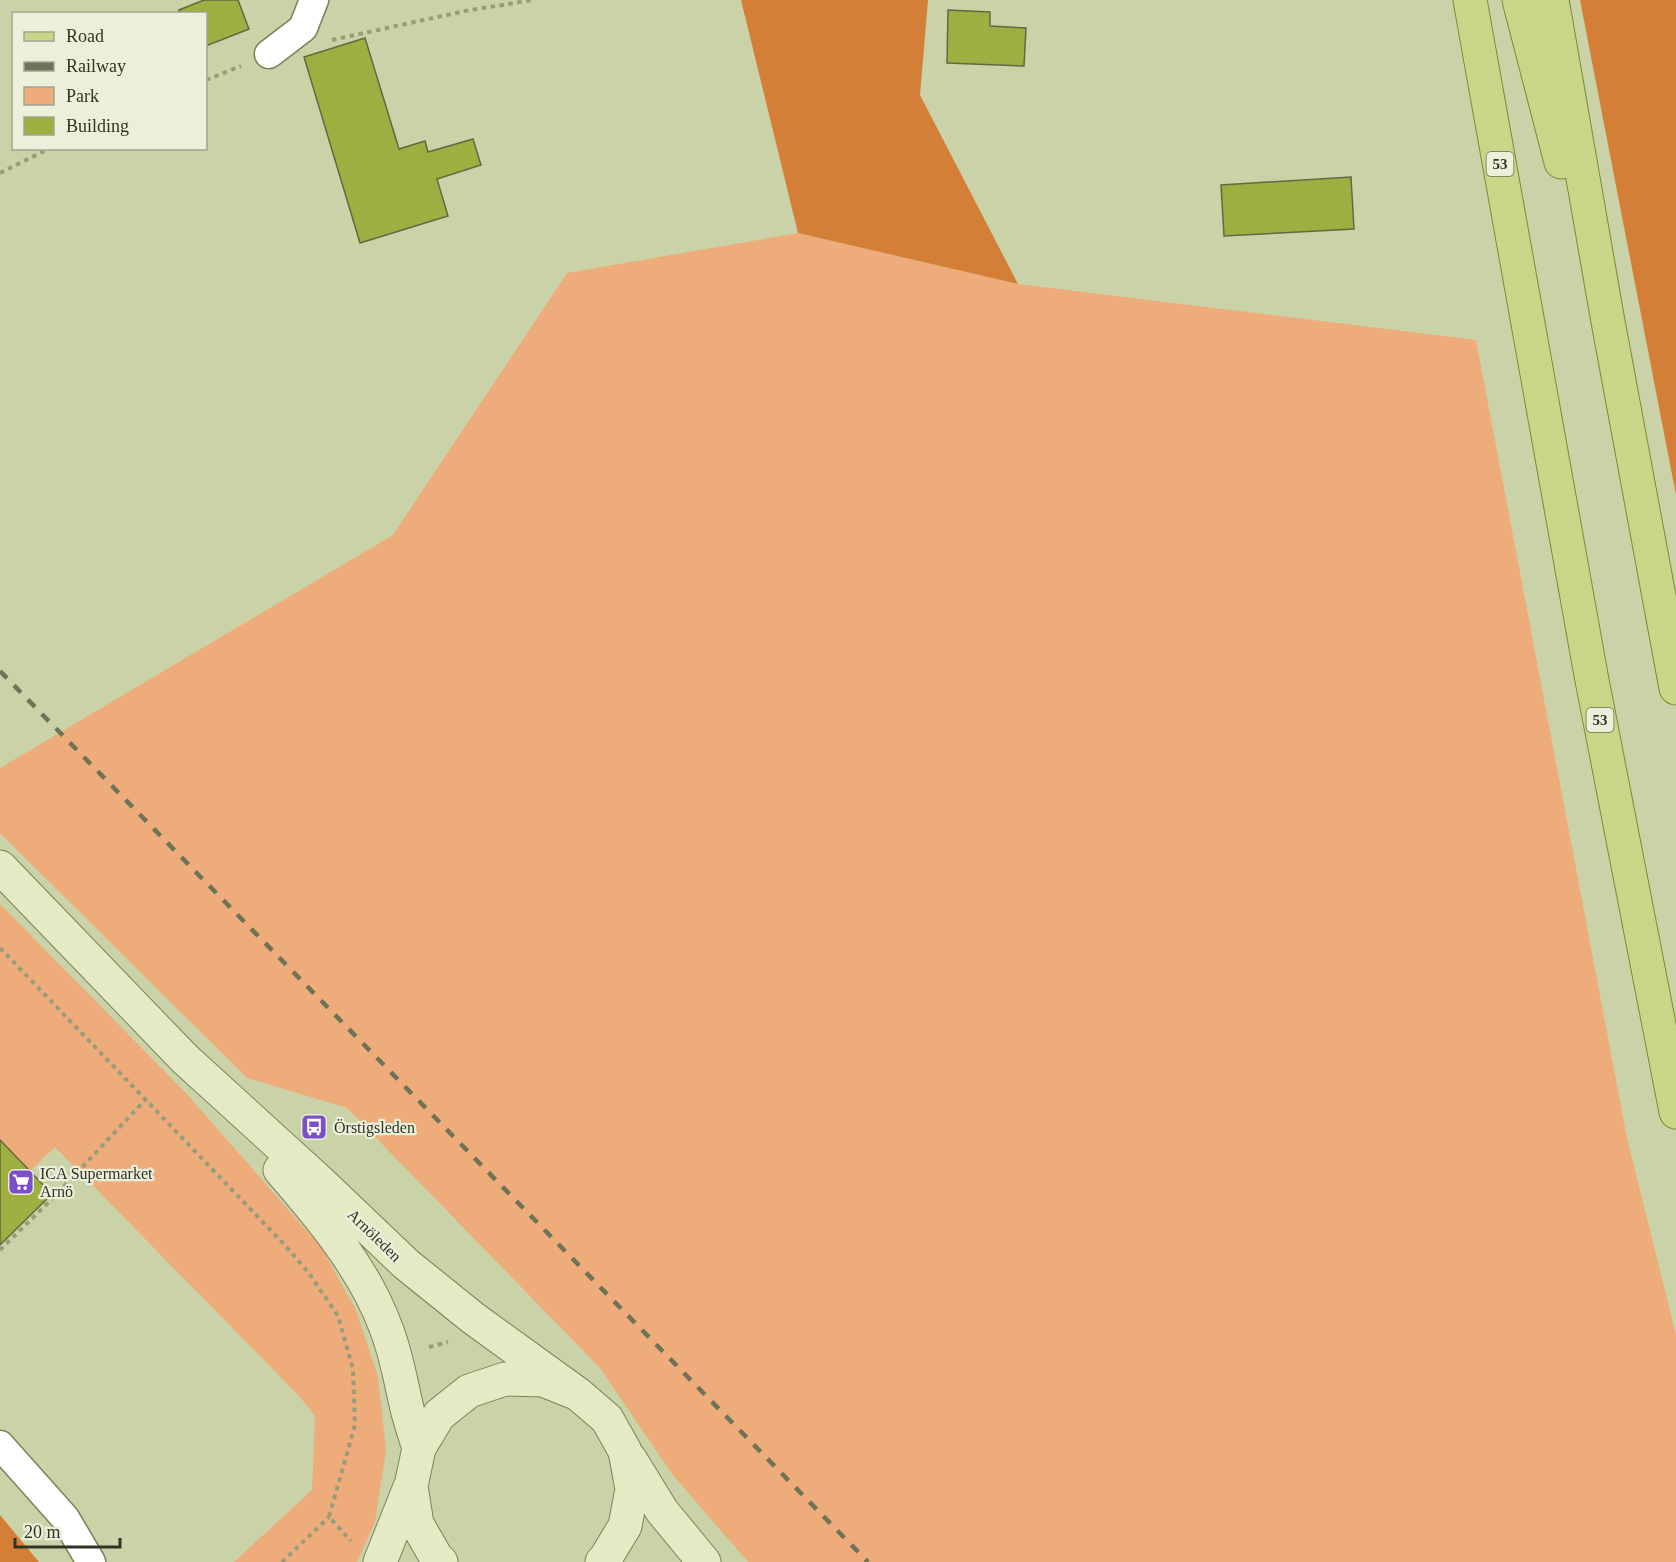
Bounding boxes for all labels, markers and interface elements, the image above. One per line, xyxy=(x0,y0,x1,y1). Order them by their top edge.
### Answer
legend xyxy=(12,12,207,150)
text: Road xyxy=(66,26,104,46)
text: Railway xyxy=(66,56,126,76)
text: Park xyxy=(66,86,99,106)
text: Building xyxy=(66,116,129,136)
road number: 53 xyxy=(1486,152,1514,176)
road number: 53 xyxy=(1586,708,1614,732)
bus stop icon: Örstigsleden xyxy=(299,1112,329,1142)
place label: Örstigsleden xyxy=(334,1119,415,1137)
place label: ICA Supermarket Arnö xyxy=(40,1165,153,1200)
supermarket icon: ICA Supermarket Arnö xyxy=(6,1167,36,1197)
street label: Arnöleden xyxy=(344,1206,405,1265)
scale bar xyxy=(15,1511,120,1549)
text: 20 m xyxy=(24,1522,61,1542)

